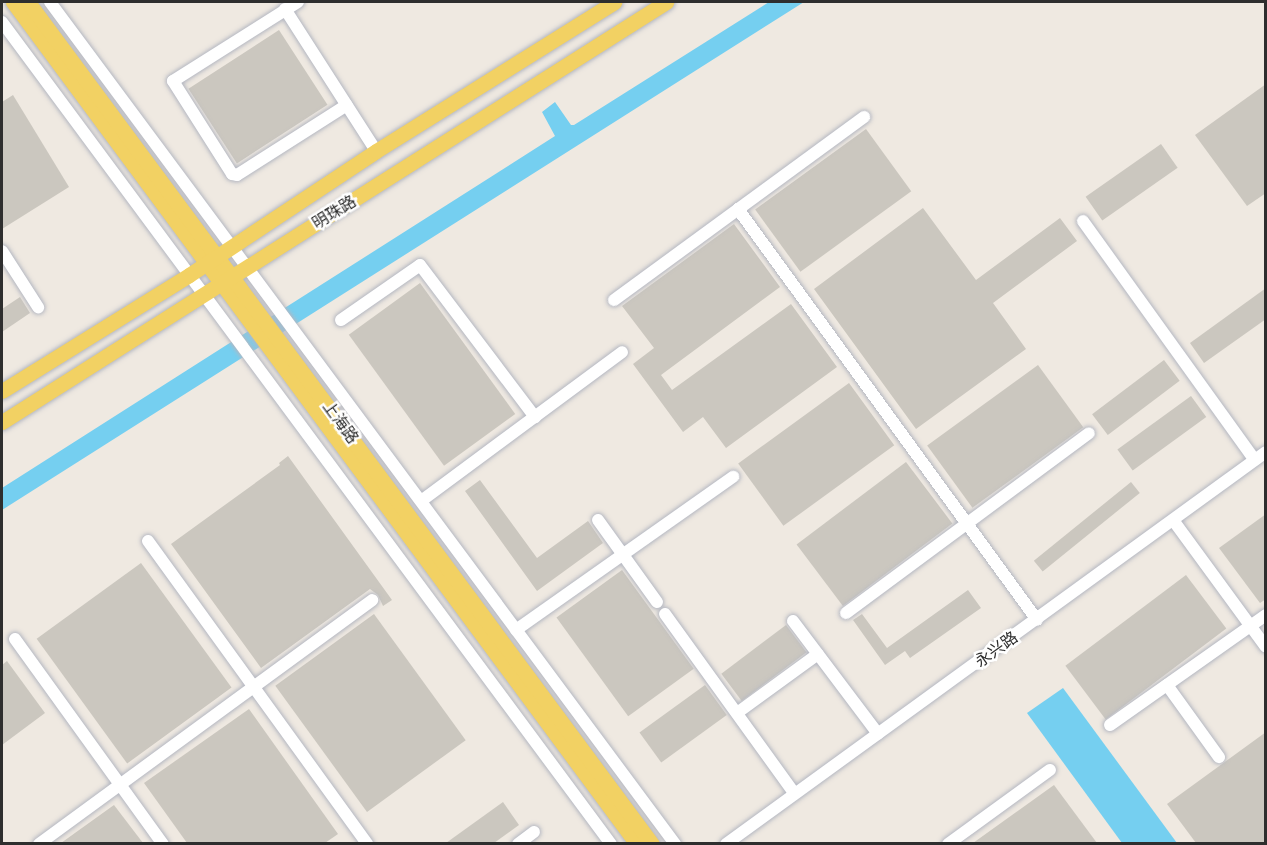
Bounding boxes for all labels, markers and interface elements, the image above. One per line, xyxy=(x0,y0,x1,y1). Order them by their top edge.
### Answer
street label: 明珠路 xyxy=(309,191,359,233)
street label: 上海路 xyxy=(319,397,363,447)
street label: 永兴路 xyxy=(971,627,1021,671)

